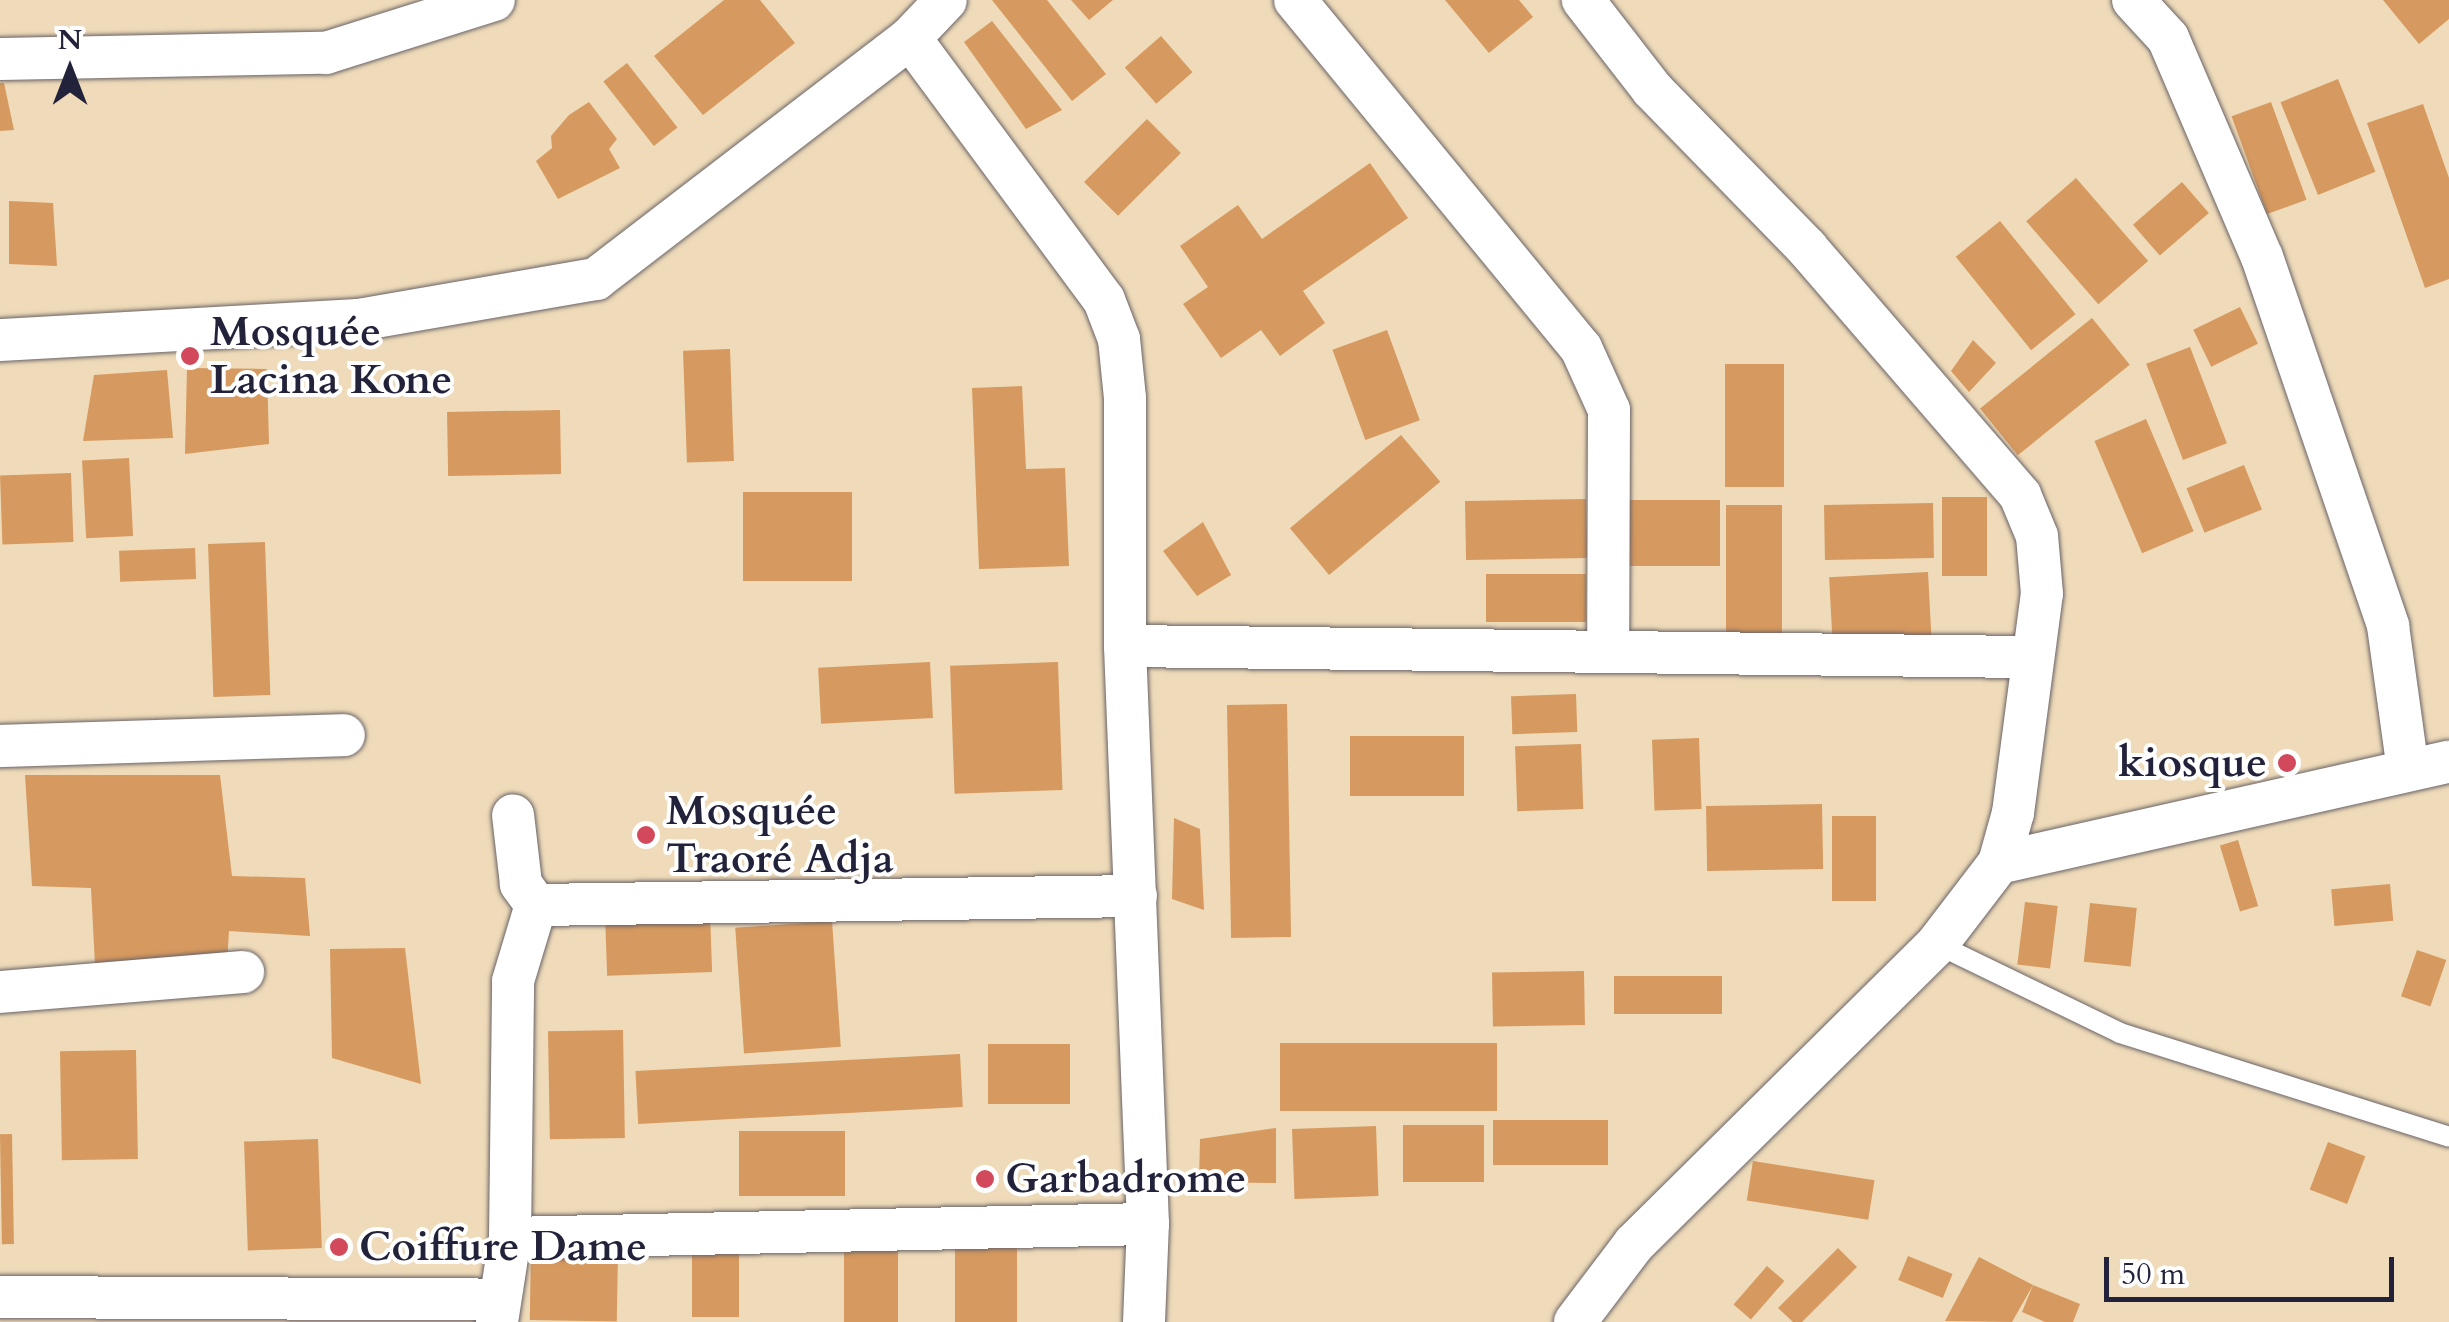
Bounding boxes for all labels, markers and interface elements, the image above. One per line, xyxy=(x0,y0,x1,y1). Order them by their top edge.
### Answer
north arrow xyxy=(20,20,120,120)
text: N xyxy=(58,21,82,59)
place label: Mosquée Lacina Kone xyxy=(210,307,452,406)
marker: Mosquée Lacina Kone xyxy=(179,345,201,367)
place label: kiosque xyxy=(2118,738,2267,788)
marker: kiosque xyxy=(2276,752,2298,774)
place label: Mosquée Traoré Adja xyxy=(666,786,894,884)
marker: Mosquée Traoré Adja xyxy=(635,824,657,846)
place label: Garbadrome xyxy=(1005,1154,1246,1204)
marker: Garbadrome xyxy=(974,1168,996,1190)
place label: Coiffure Dame xyxy=(359,1222,647,1272)
marker: Coiffure Dame xyxy=(328,1236,350,1258)
scale bar xyxy=(2109,1237,2399,1299)
text: 50 m xyxy=(2121,1254,2185,1295)

